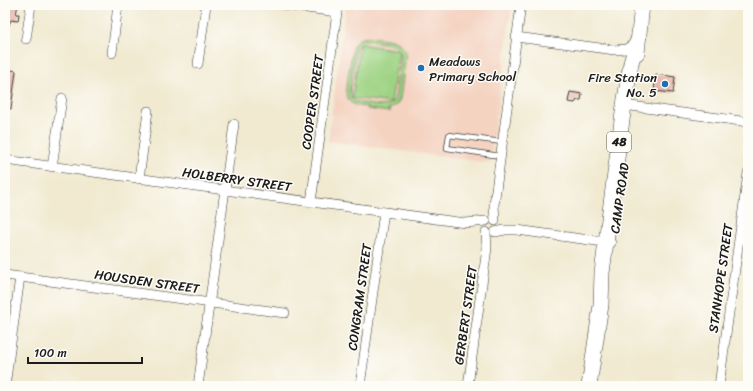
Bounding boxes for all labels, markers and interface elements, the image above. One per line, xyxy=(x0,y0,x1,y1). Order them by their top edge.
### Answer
place label: Meadows Primary School xyxy=(429,50,516,88)
street label: COOPER STREET xyxy=(294,52,331,151)
marker: Meadows Primary School xyxy=(416,63,426,73)
place label: Fire Station No. 5 xyxy=(588,66,657,104)
marker: Fire Station No. 5 xyxy=(660,79,670,89)
road number: 48 xyxy=(607,132,631,152)
street label: HOLBERRY STREET xyxy=(181,160,294,199)
street label: CAMP ROAD xyxy=(603,161,636,235)
street label: STANHOPE STREET xyxy=(701,220,740,334)
street label: CONGRAM STREET xyxy=(341,241,379,352)
street label: GERBERT STREET xyxy=(447,262,484,366)
street label: HOUSDEN STREET xyxy=(93,263,202,300)
scale bar xyxy=(28,339,142,365)
text: 100 m xyxy=(34,342,67,364)

